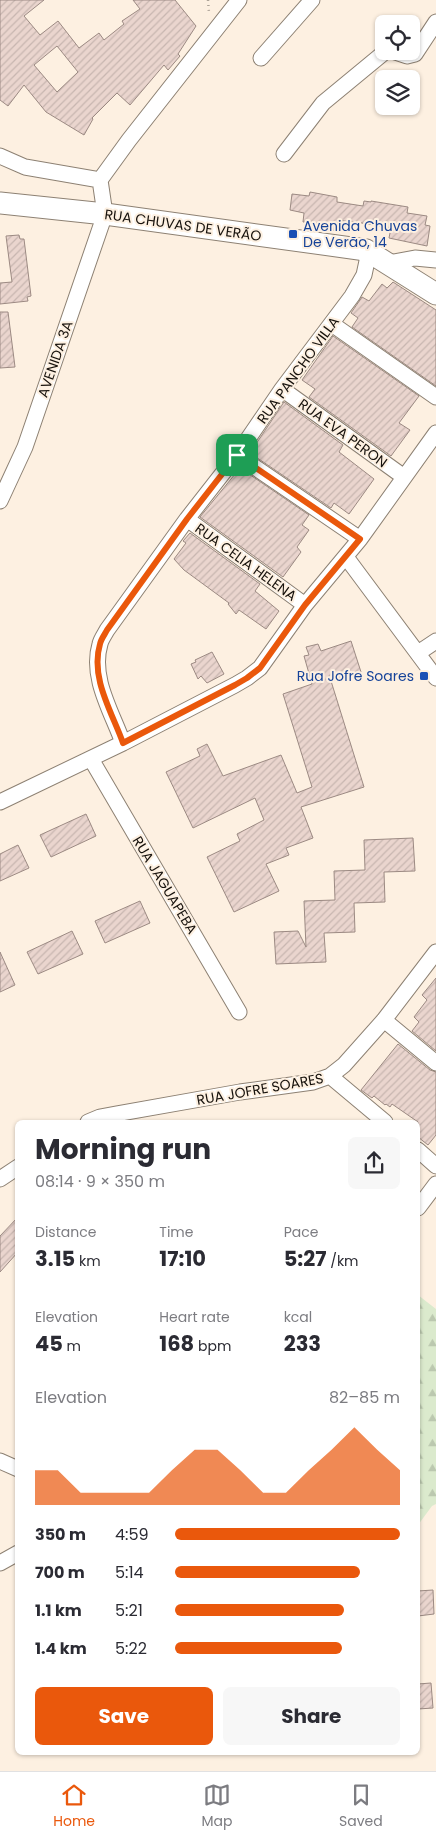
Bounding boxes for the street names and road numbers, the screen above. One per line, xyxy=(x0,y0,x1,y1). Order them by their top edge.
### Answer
street label: RUA CHUVAS DE VERÃO xyxy=(103,204,263,246)
street label: RUA PANCHO VILLA xyxy=(252,312,344,428)
street label: AVENIDA 3A xyxy=(33,318,77,400)
street label: RUA EVA PERON xyxy=(294,394,392,472)
street label: RUA CELIA HELENA xyxy=(191,518,301,606)
street label: RUA JAGUAPEBA xyxy=(128,832,202,938)
street label: RUA JOFRE SOARES xyxy=(195,1068,325,1110)

